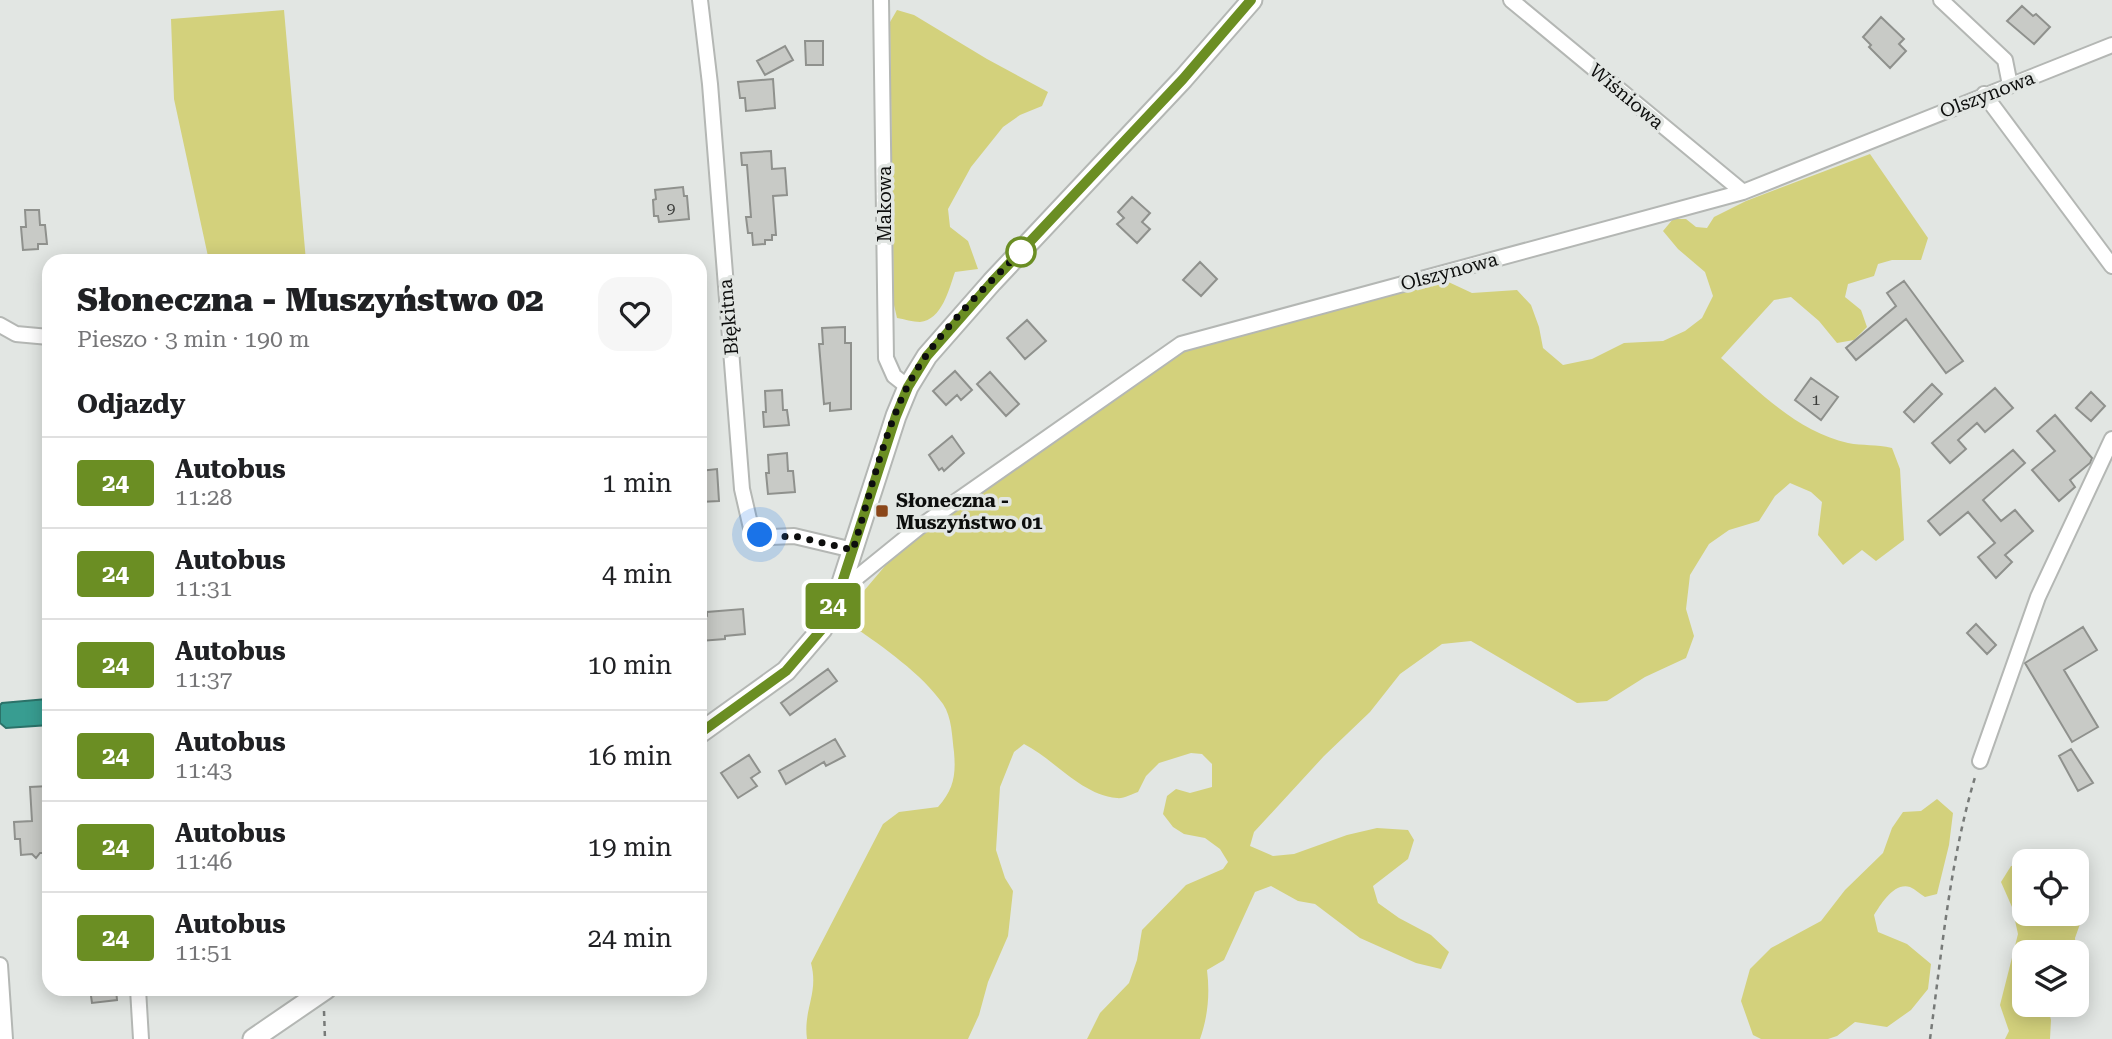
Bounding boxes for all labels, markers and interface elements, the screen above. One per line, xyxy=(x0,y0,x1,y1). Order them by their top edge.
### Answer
street label: Wiśniowa xyxy=(1585,59,1669,134)
street label: Olszynowa xyxy=(1937,66,2038,123)
street label: Makowa xyxy=(873,165,896,242)
house number: 9 xyxy=(667,199,676,218)
unlabelled marker xyxy=(1006,237,1036,267)
street label: Olszynowa xyxy=(1398,247,1501,295)
button: heart xyxy=(598,277,672,351)
street label: Błękitna xyxy=(714,277,743,356)
text: Słoneczna - Muszyństwo 02 xyxy=(77,280,544,319)
text: Pieszo · 3 min · 190 m xyxy=(77,326,310,353)
text: Odjazdy xyxy=(77,389,185,419)
house number: 1 xyxy=(1812,390,1821,409)
text: Autobus xyxy=(175,454,286,484)
text: 1 min xyxy=(602,468,672,498)
text: 24 xyxy=(102,469,129,497)
text: 11:28 xyxy=(175,484,232,511)
place label: Słoneczna - Muszyństwo 01 xyxy=(896,489,1043,534)
marker: Słoneczna - Muszyństwo 01 xyxy=(874,503,890,519)
your location xyxy=(742,517,777,552)
text: Autobus xyxy=(175,545,286,575)
text: 4 min xyxy=(602,559,672,589)
text: 24 xyxy=(102,560,129,588)
text: 11:31 xyxy=(175,575,232,602)
line badge: 24 xyxy=(802,583,864,629)
text: 24 xyxy=(820,592,846,620)
text: Autobus xyxy=(175,636,286,666)
text: 10 min xyxy=(588,650,672,680)
text: 24 xyxy=(102,651,129,679)
text: 11:37 xyxy=(175,666,232,693)
text: Autobus xyxy=(175,727,286,757)
text: 16 min xyxy=(588,741,672,771)
text: 24 xyxy=(102,742,129,770)
text: 11:43 xyxy=(175,757,232,784)
text: Autobus xyxy=(175,818,286,848)
text: 19 min xyxy=(588,832,672,862)
text: 24 xyxy=(102,833,129,861)
text: 11:46 xyxy=(175,848,232,875)
map controls xyxy=(2012,849,2089,1017)
button: locate xyxy=(2012,849,2089,926)
text: Autobus xyxy=(175,909,286,939)
text: 24 min xyxy=(588,923,672,953)
text: 24 xyxy=(102,924,129,952)
text: 11:51 xyxy=(175,939,232,966)
button: layers xyxy=(2012,940,2089,1017)

